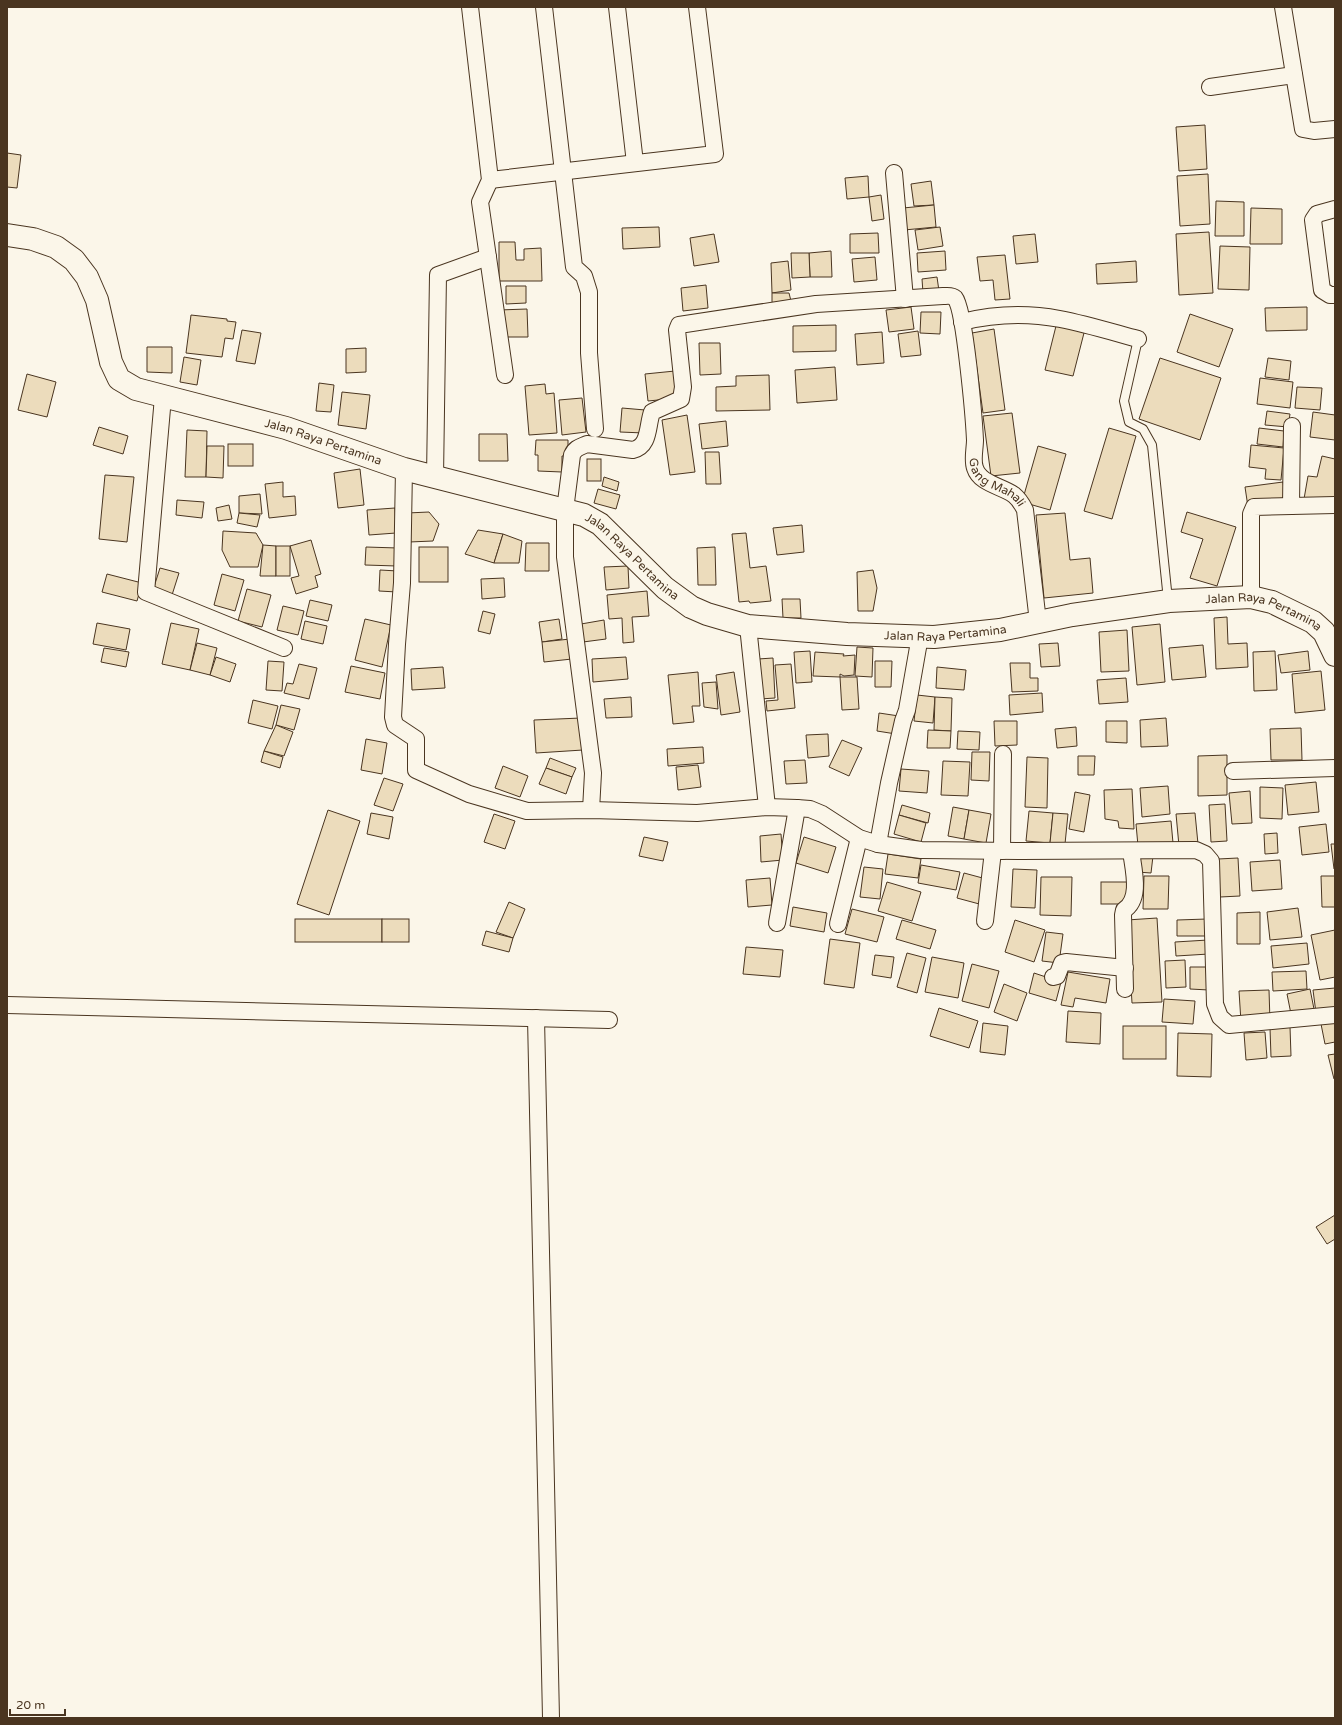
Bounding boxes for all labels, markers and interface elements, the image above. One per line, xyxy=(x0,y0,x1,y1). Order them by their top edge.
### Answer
street label: Jalan Raya Pertamina xyxy=(263,416,384,468)
street label: Gang Mahali xyxy=(966,457,1028,509)
street label: Jalan Raya Pertamina xyxy=(583,510,682,603)
street label: Jalan Raya Pertamina xyxy=(1205,590,1325,634)
street label: Jalan Raya Pertamina xyxy=(884,622,1008,644)
scale bar xyxy=(10,1691,65,1717)
text: 20 m xyxy=(16,1698,45,1712)

